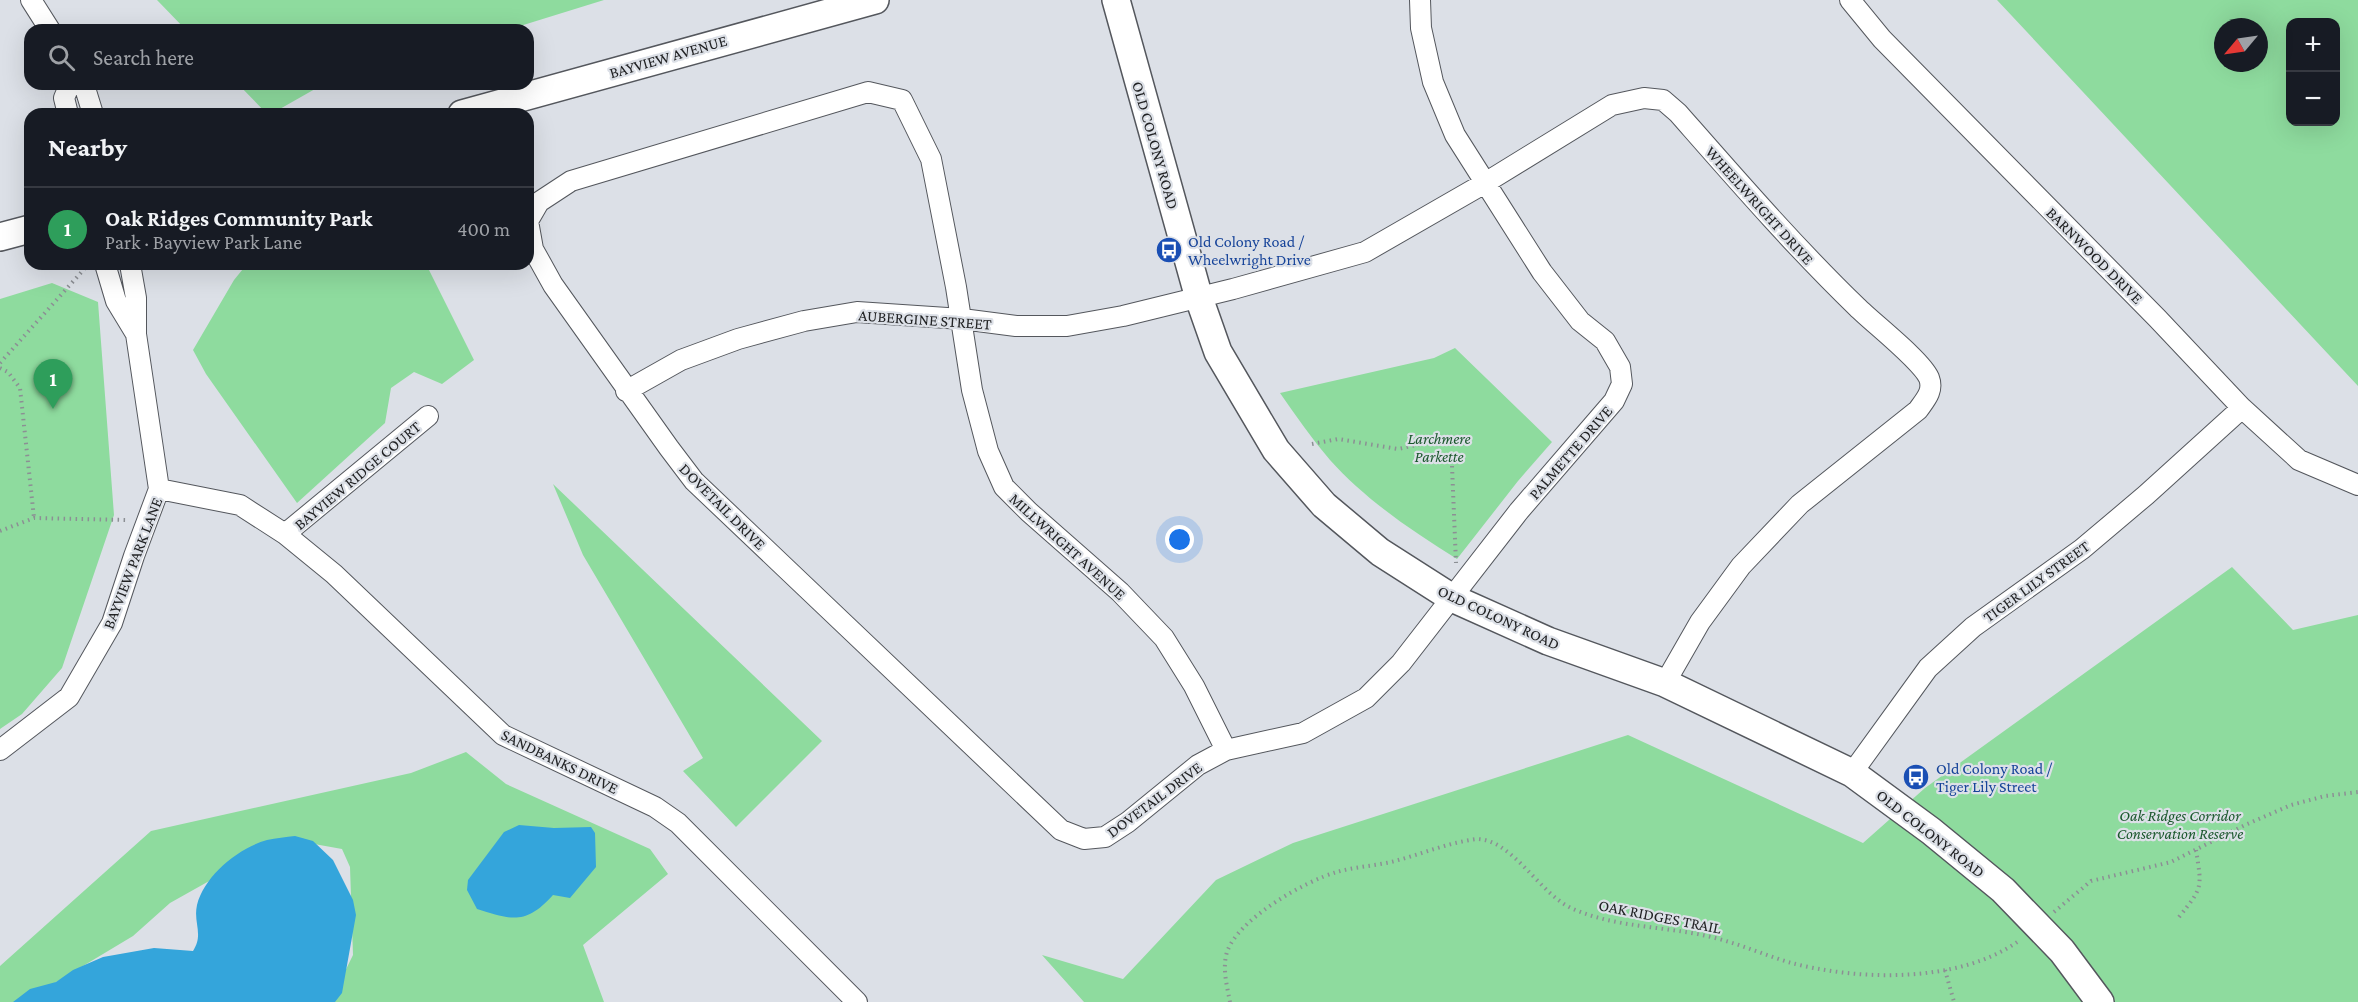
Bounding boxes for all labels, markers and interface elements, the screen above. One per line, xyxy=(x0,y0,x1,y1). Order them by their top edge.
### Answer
north arrow xyxy=(2214,18,2268,72)
map controls xyxy=(2286,18,2340,126)
button: + xyxy=(2286,18,2340,72)
search box xyxy=(24,24,534,90)
street label: BAYVIEW AVENUE xyxy=(607,31,729,81)
icon: search xyxy=(45,41,78,74)
text: Search here xyxy=(93,45,194,70)
button: − xyxy=(2286,72,2340,126)
street label: OLD COLONY ROAD xyxy=(1129,79,1182,211)
text: Nearby xyxy=(48,133,127,162)
street label: WHEELWRIGHT DRIVE xyxy=(1702,143,1817,268)
street label: BARNWOOD DRIVE xyxy=(2043,204,2146,307)
text: Oak Ridges Community Park xyxy=(105,206,372,231)
text: 1 xyxy=(64,218,71,240)
text: 400 m xyxy=(457,218,510,240)
text: Park · Bayview Park Lane xyxy=(105,231,302,253)
place label: Old Colony Road / Wheelwright Drive xyxy=(1188,233,1311,269)
bus stop icon: Old Colony Road / Wheelwright Drive xyxy=(1154,235,1184,265)
street label: AUBERGINE STREET xyxy=(858,306,993,333)
pin: 1 xyxy=(34,360,72,409)
street label: PALMETTE DRIVE xyxy=(1525,402,1616,502)
street label: BAYVIEW RIDGE COURT xyxy=(291,418,424,533)
park label: Larchmere Parkette xyxy=(1407,430,1471,465)
street label: DOVETAIL DRIVE xyxy=(676,460,769,553)
street label: MILLWRIGHT AVENUE xyxy=(1006,490,1129,603)
street label: BAYVIEW PARK LANE xyxy=(100,495,165,631)
your location xyxy=(1165,525,1194,554)
street label: TIGER LILY STREET xyxy=(1980,537,2093,626)
street label: OLD COLONY ROAD xyxy=(1435,582,1562,653)
street label: SANDBANKS DRIVE xyxy=(499,726,621,797)
street label: DOVETAIL DRIVE xyxy=(1104,758,1205,841)
place label: Old Colony Road / Tiger Lily Street xyxy=(1936,760,2053,796)
bus stop icon: Old Colony Road / Tiger Lily Street xyxy=(1901,762,1931,792)
street label: OLD COLONY ROAD xyxy=(1873,786,1988,881)
park label: Oak Ridges Corridor Conservation Reserve xyxy=(2117,807,2243,842)
street label: OAK RIDGES TRAIL xyxy=(1597,896,1723,937)

